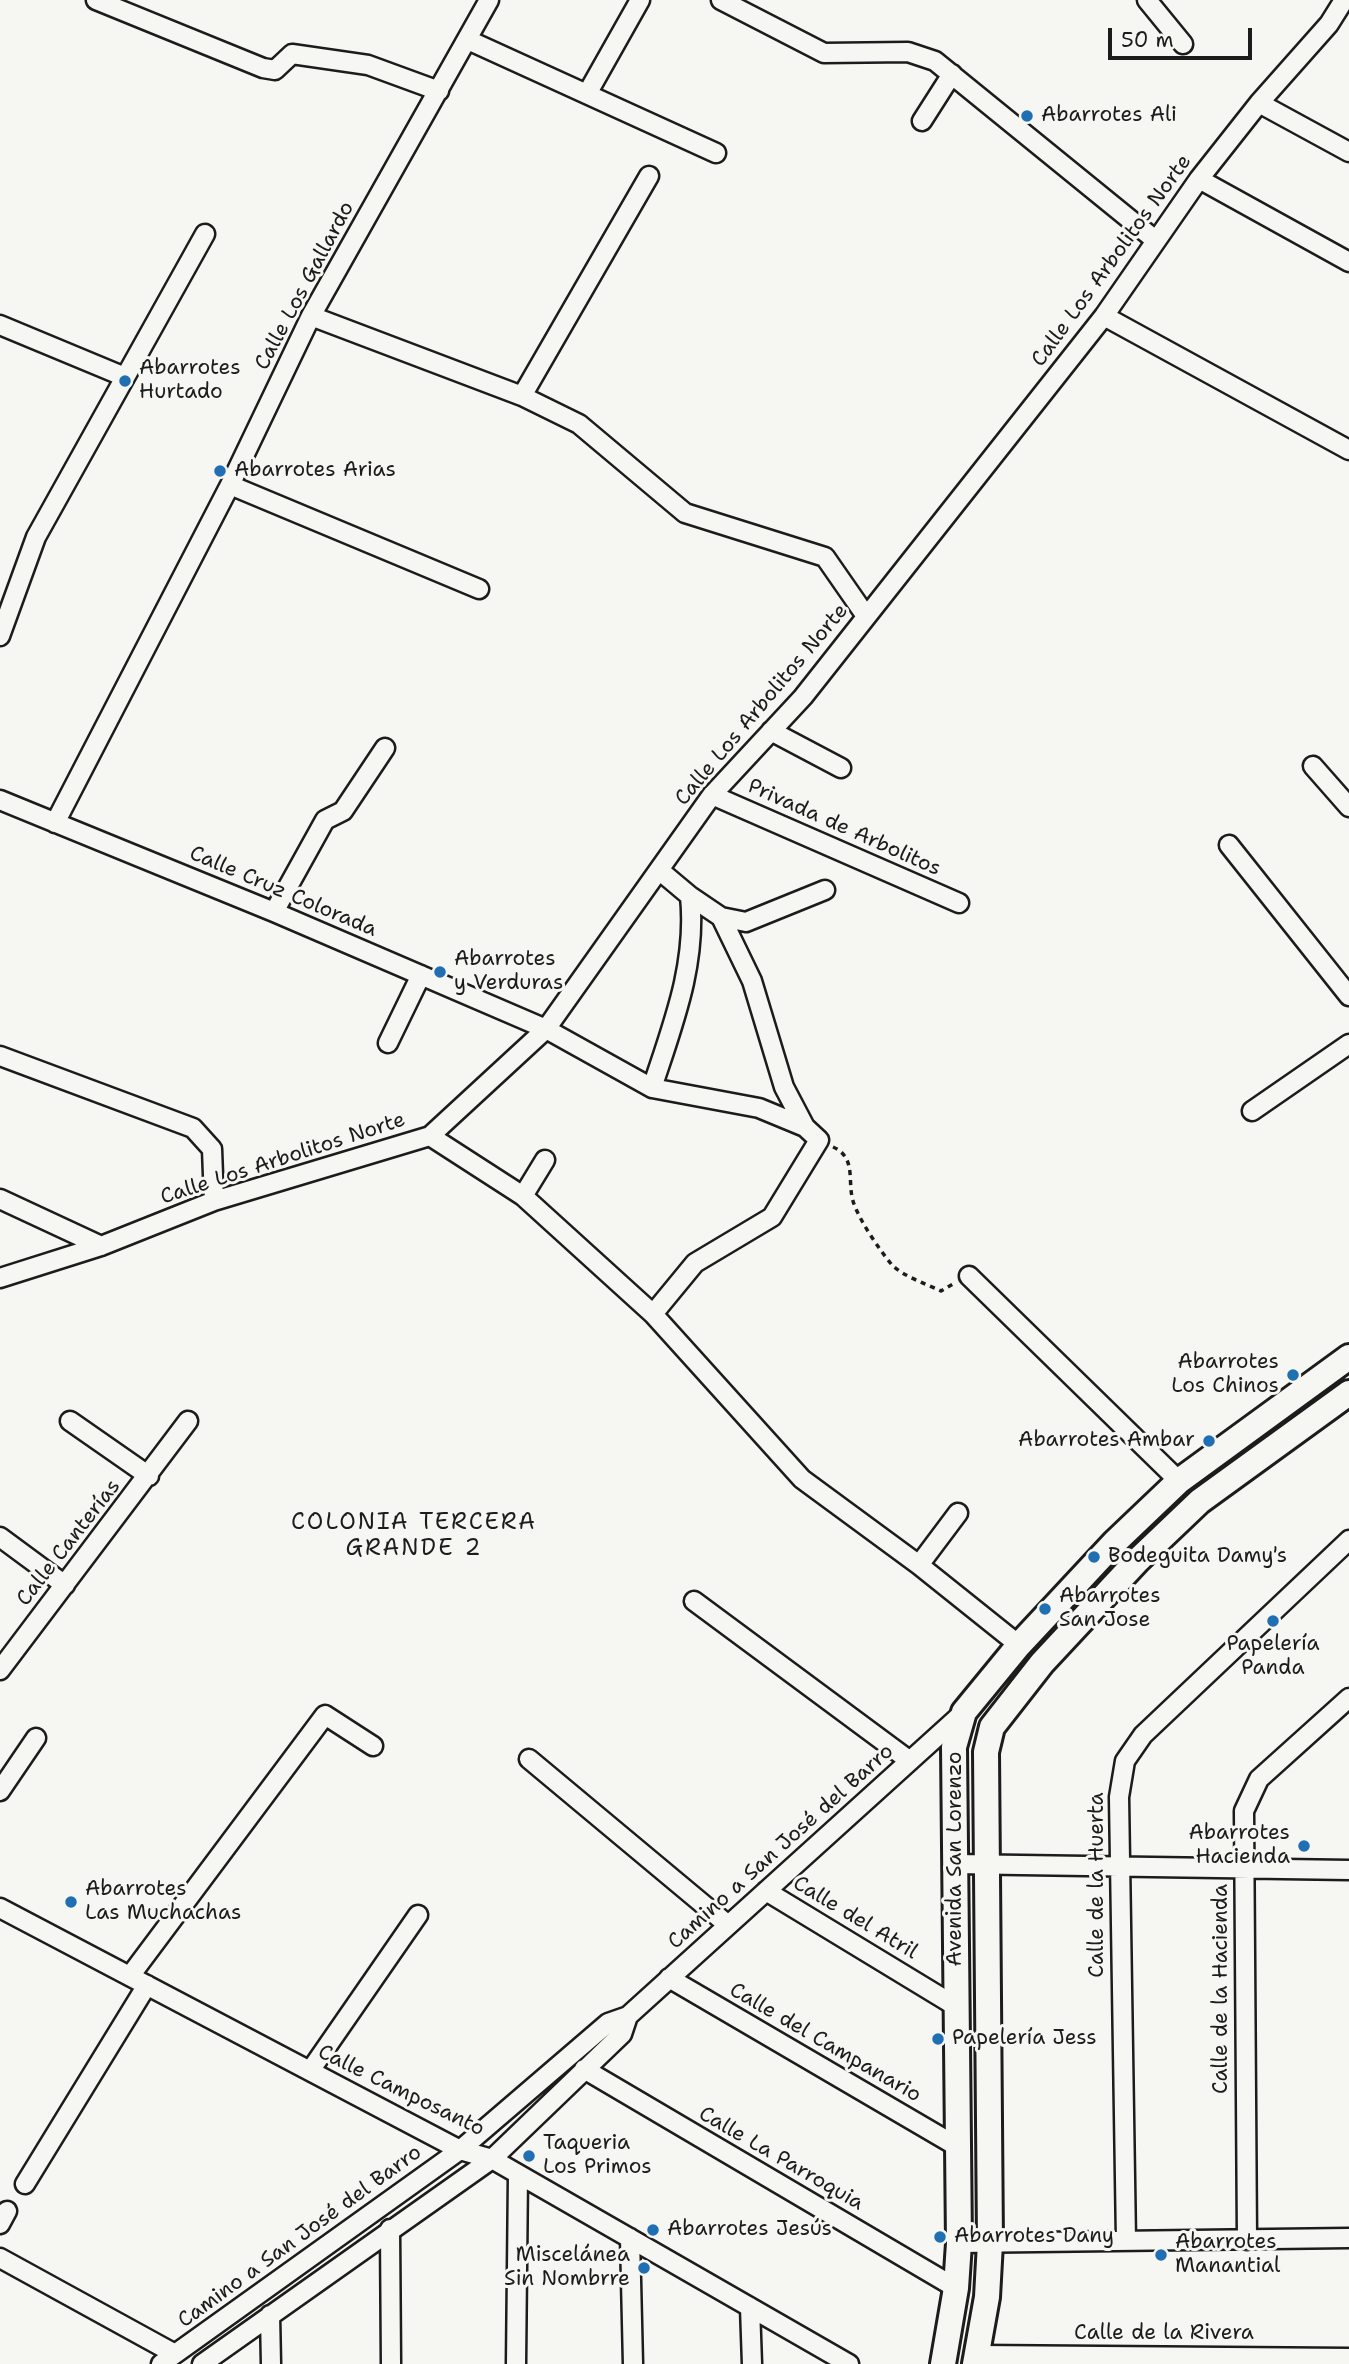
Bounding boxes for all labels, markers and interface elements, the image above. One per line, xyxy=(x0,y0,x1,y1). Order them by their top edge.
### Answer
scale bar xyxy=(1111,14,1254,58)
text: 50 m xyxy=(1121,26,1174,54)
place label: Abarrotes Ali xyxy=(1041,103,1177,129)
marker: Abarrotes Ali xyxy=(1019,108,1035,124)
street label: Calle Los Arbolitos Norte xyxy=(1027,150,1197,372)
street label: Calle Los Gallardo xyxy=(250,198,360,374)
place label: Abarrotes Hurtado xyxy=(139,356,241,406)
marker: Abarrotes Hurtado xyxy=(117,373,133,389)
place label: Abarrotes Arias xyxy=(234,458,396,484)
marker: Abarrotes Arias xyxy=(212,463,228,479)
street label: Calle Los Arbolitos Norte xyxy=(670,599,854,811)
street label: Privada de Arbolitos xyxy=(743,774,945,882)
street label: Calle Cruz Colorada xyxy=(185,841,381,943)
place label: Abarrotes y Verduras xyxy=(454,947,563,997)
marker: Abarrotes y Verduras xyxy=(432,964,448,980)
street label: Calle Los Arbolitos Norte xyxy=(157,1107,409,1211)
place label: Abarrotes Los Chinos xyxy=(1171,1350,1279,1400)
marker: Abarrotes Los Chinos xyxy=(1285,1367,1301,1383)
place label: Abarrotes Ambar xyxy=(1018,1428,1195,1454)
marker: Abarrotes Ambar xyxy=(1201,1433,1217,1449)
street label: Calle Canterías xyxy=(12,1475,126,1611)
district label: COLONIA TERCERA GRANDE 2 xyxy=(293,1509,535,1563)
place label: Bodeguita Damy's xyxy=(1108,1544,1287,1570)
marker: Bodeguita Damy's xyxy=(1086,1549,1102,1565)
place label: Abarrotes San Jose xyxy=(1059,1584,1161,1634)
marker: Abarrotes San Jose xyxy=(1037,1601,1053,1617)
marker: Papelería Panda xyxy=(1265,1613,1281,1629)
place label: Papelería Panda xyxy=(1226,1632,1320,1682)
street label: Camino a San José del Barro xyxy=(663,1739,899,1955)
street label: Avenida San Lorenzo xyxy=(943,1751,969,1967)
street label: Calle de la Huerta xyxy=(1085,1792,1111,1978)
place label: Abarrotes Hacienda xyxy=(1188,1821,1290,1871)
marker: Abarrotes Hacienda xyxy=(1296,1838,1312,1854)
street label: Calle del Atril xyxy=(788,1871,922,1965)
place label: Abarrotes Las Muchachas xyxy=(85,1877,241,1927)
street label: Calle de la Hacienda xyxy=(1209,1884,1235,2094)
marker: Abarrotes Las Muchachas xyxy=(63,1894,79,1910)
street label: Calle del Campanario xyxy=(725,1978,925,2108)
place label: Papelería Jess xyxy=(952,2026,1097,2052)
marker: Papelería Jess xyxy=(930,2031,946,2047)
street label: Calle Camposanto xyxy=(314,2040,488,2142)
street label: Calle La Parroquia xyxy=(694,2102,868,2216)
place label: Taqueria Los Primos xyxy=(543,2131,652,2181)
street label: Camino a San José del Barro xyxy=(173,2140,427,2334)
marker: Taqueria Los Primos xyxy=(521,2148,537,2164)
place label: Abarrotes Jesús xyxy=(667,2217,832,2243)
marker: Abarrotes Jesús xyxy=(645,2222,661,2238)
place label: Abarrotes Dany xyxy=(954,2224,1114,2250)
marker: Abarrotes Dany xyxy=(932,2229,948,2245)
place label: Abarrotes Manantial xyxy=(1175,2230,1280,2280)
place label: Miscelánea Sin Nombrre xyxy=(504,2243,630,2293)
marker: Abarrotes Manantial xyxy=(1153,2247,1169,2263)
marker: Miscelánea Sin Nombrre xyxy=(636,2260,652,2276)
street label: Calle de la Rivera xyxy=(1074,2321,1254,2347)

